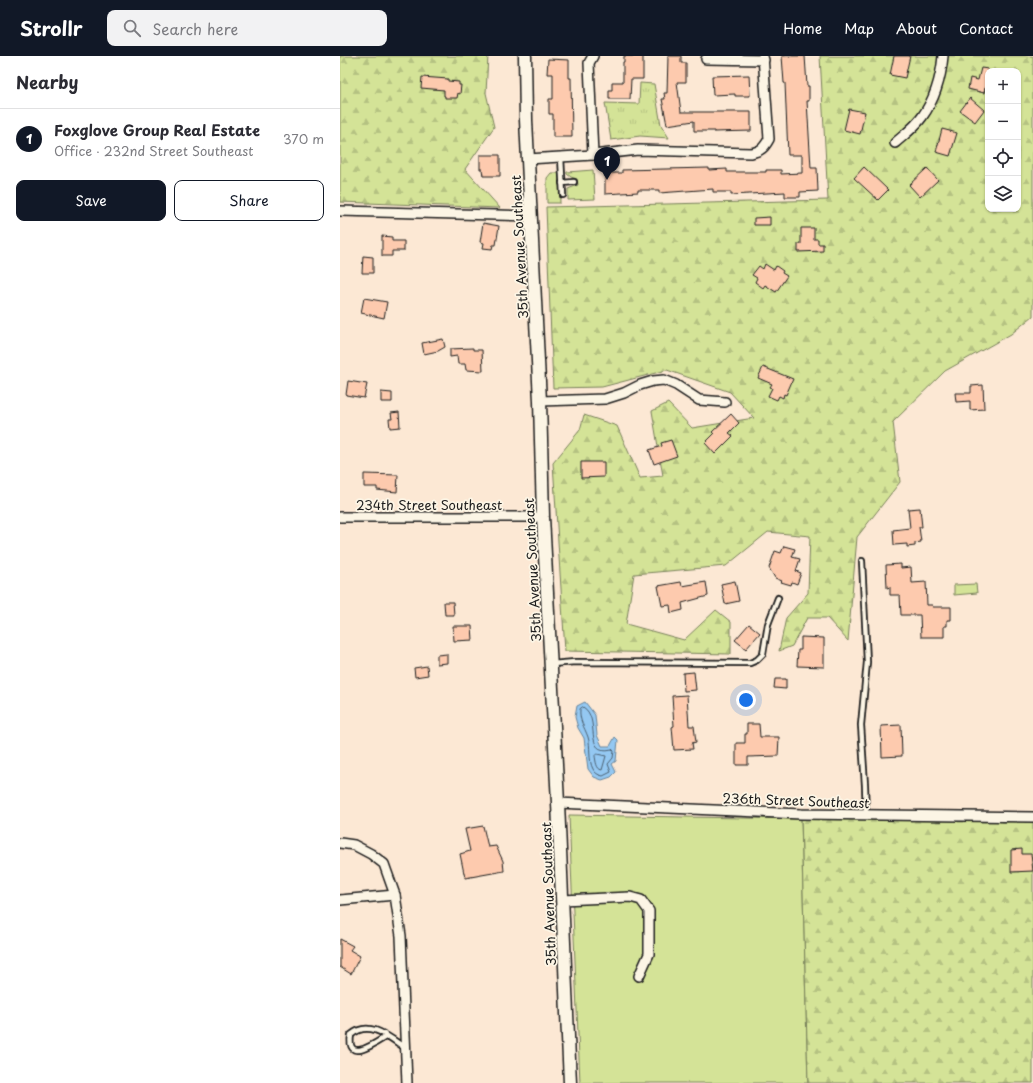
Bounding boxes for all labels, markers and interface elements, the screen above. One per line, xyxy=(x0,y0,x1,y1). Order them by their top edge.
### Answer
search box xyxy=(107,10,387,46)
text: Strollr xyxy=(20,14,83,42)
icon: search xyxy=(121,17,143,39)
text: Search here xyxy=(153,17,238,40)
text: Home xyxy=(783,18,822,39)
text: Map xyxy=(844,18,874,39)
text: About xyxy=(896,18,937,39)
text: Contact xyxy=(959,18,1013,39)
map controls xyxy=(985,68,1021,212)
button: + xyxy=(985,68,1021,104)
text: Nearby xyxy=(16,69,78,95)
button: − xyxy=(985,104,1021,140)
text: Foxglove Group Real Estate xyxy=(54,118,260,141)
text: 1 xyxy=(26,129,32,148)
text: 370 m xyxy=(283,129,324,148)
button: locate xyxy=(985,140,1021,176)
text: Office · 232nd Street Southeast xyxy=(54,141,253,160)
pin: 1 xyxy=(594,147,620,180)
street label: 35th Avenue Southeast xyxy=(506,175,532,319)
button: layers xyxy=(985,176,1021,212)
button: Save xyxy=(16,180,166,221)
button: Share xyxy=(174,180,324,221)
street label: 234th Street Southeast xyxy=(356,495,502,514)
street label: 35th Avenue Southeast xyxy=(519,498,545,642)
your location xyxy=(736,690,756,710)
street label: 236th Street Southeast xyxy=(722,788,870,812)
street label: 35th Avenue Southeast xyxy=(536,822,560,966)

